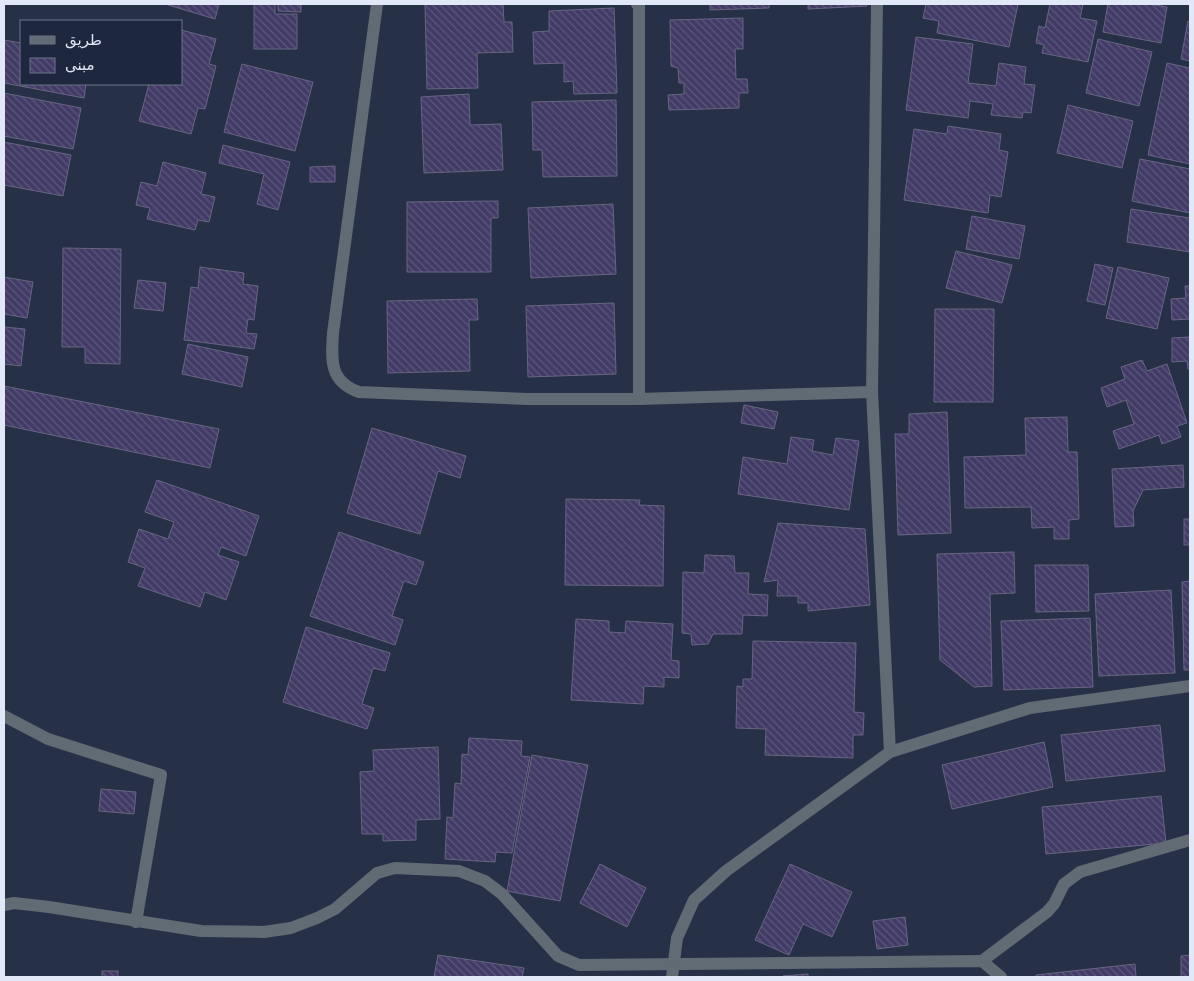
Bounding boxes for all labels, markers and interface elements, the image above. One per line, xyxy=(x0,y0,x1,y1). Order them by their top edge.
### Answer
legend xyxy=(20,20,182,85)
text: طريق xyxy=(65,31,102,49)
text: مبنى xyxy=(65,56,95,74)

